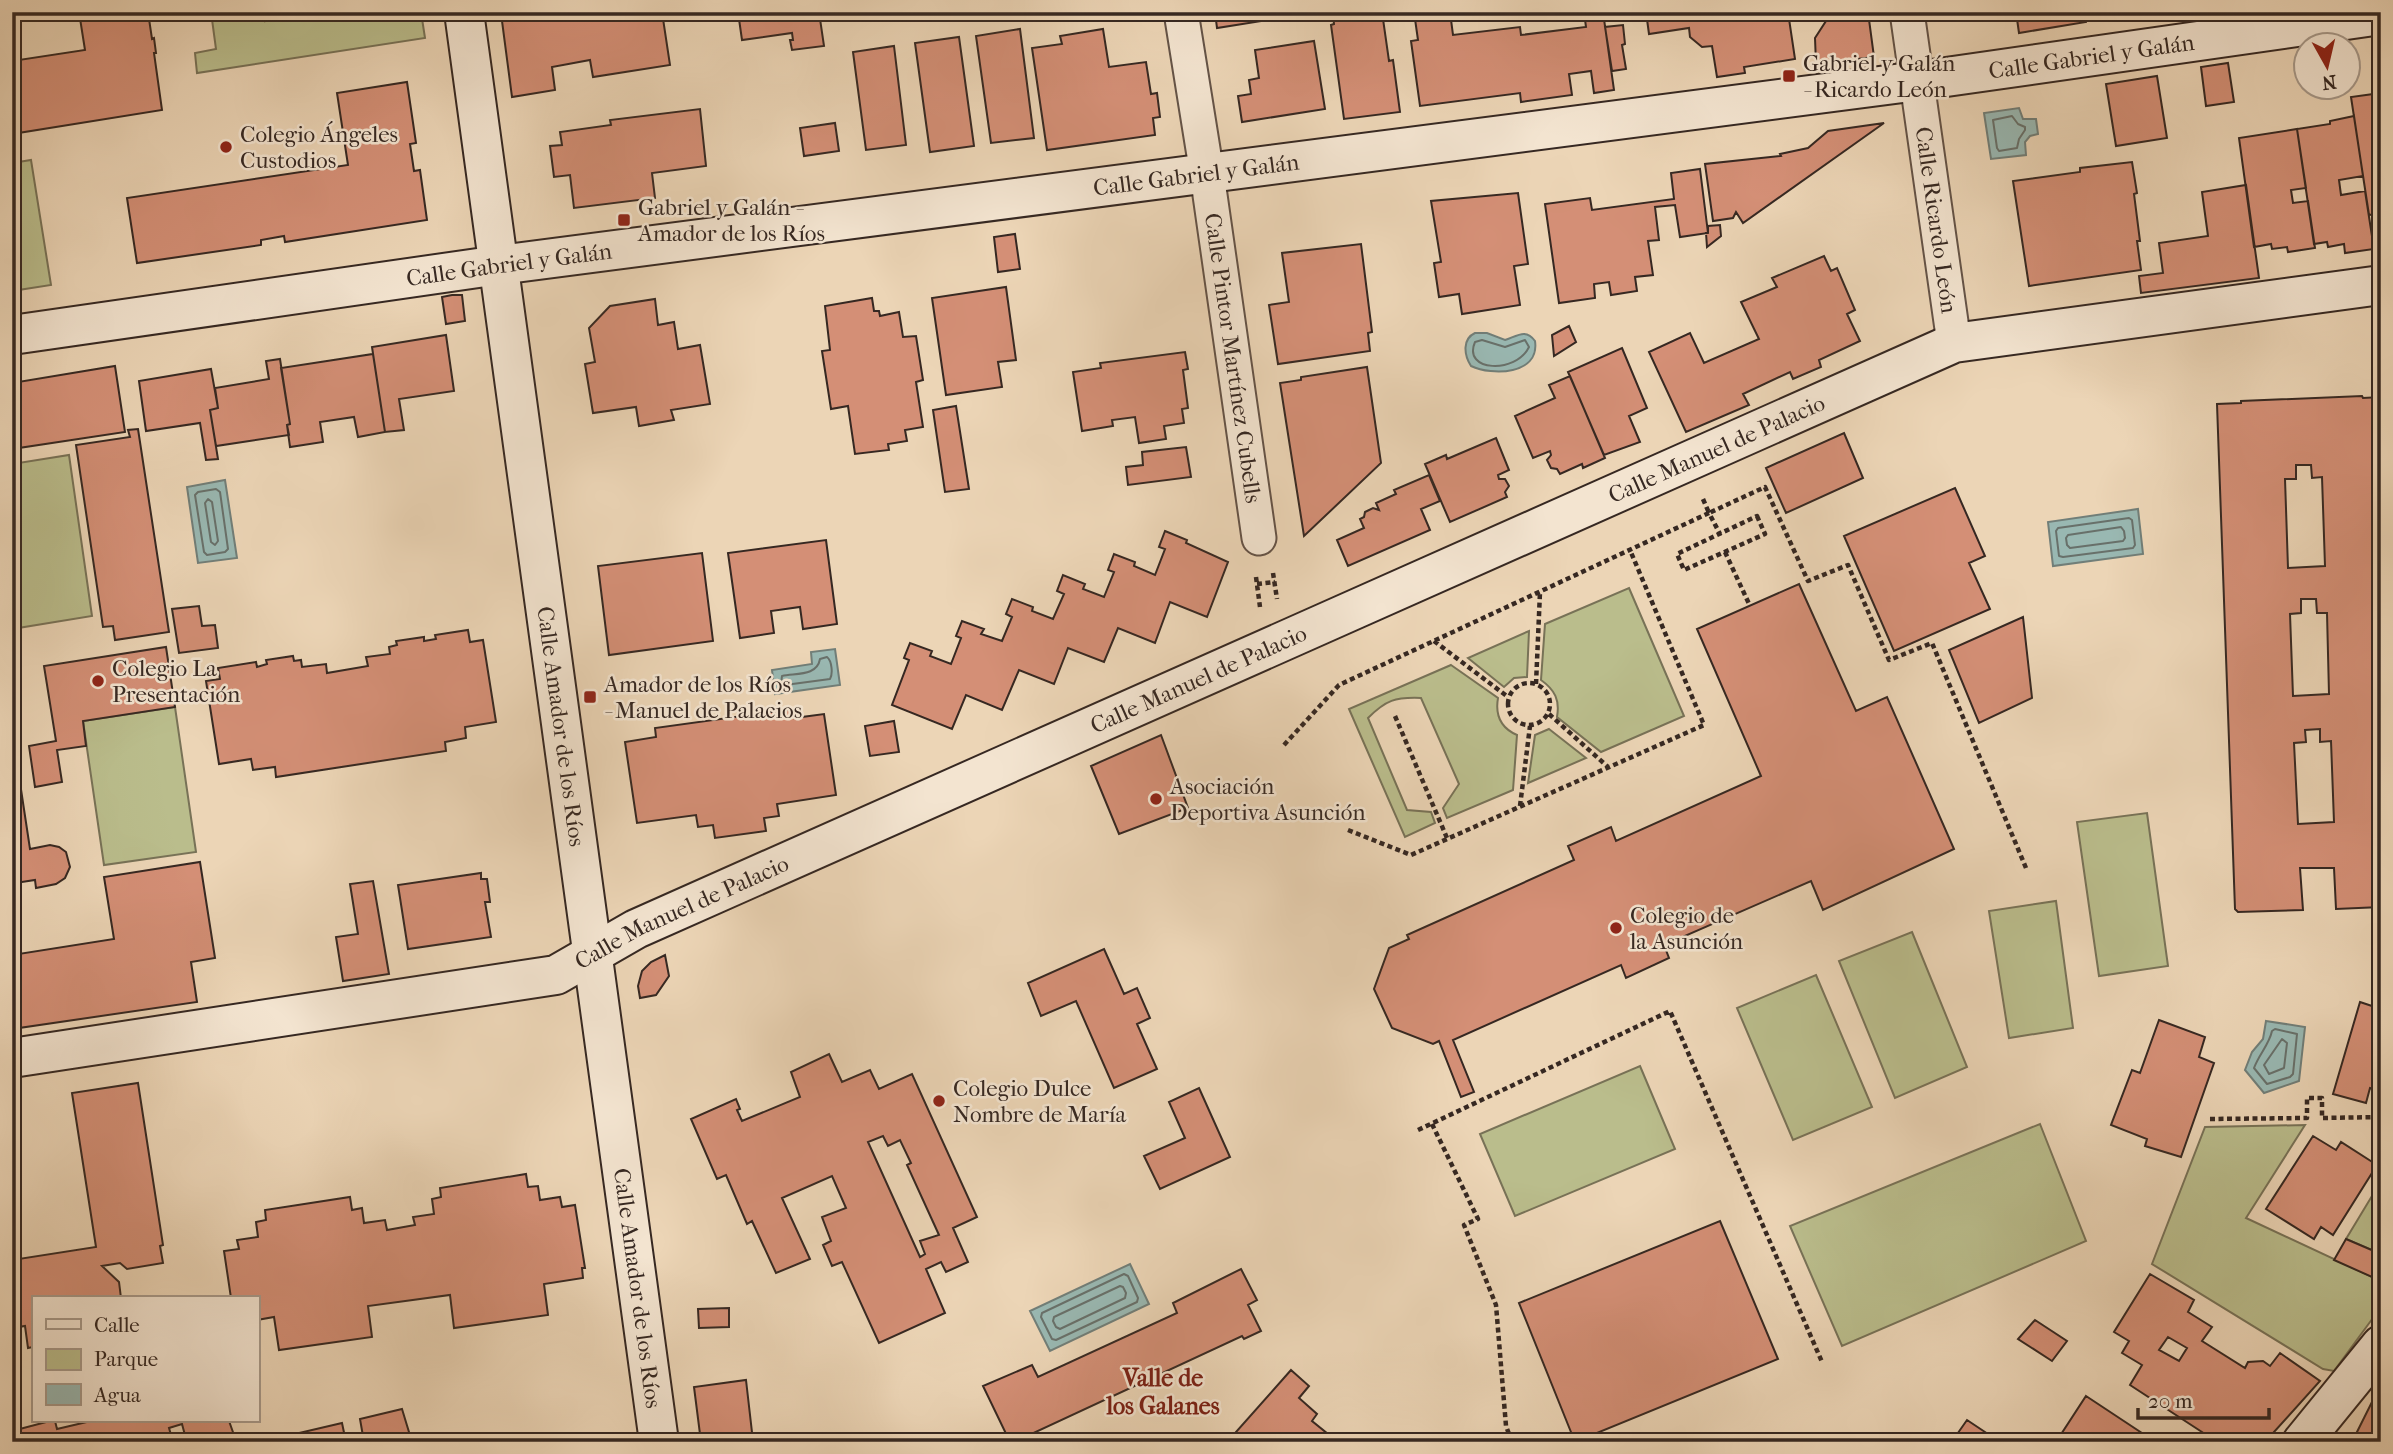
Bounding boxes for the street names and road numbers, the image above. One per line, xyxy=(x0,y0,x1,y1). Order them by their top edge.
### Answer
street label: Calle Gabriel y Galán xyxy=(1987,29,2197,85)
street label: Calle Ricardo León xyxy=(1909,125,1963,316)
street label: Calle Gabriel y Galán xyxy=(1092,148,1301,202)
street label: Calle Pintor Martínez Cubells xyxy=(1199,211,1267,505)
street label: Calle Gabriel y Galán xyxy=(404,237,614,292)
street label: Calle Manuel de Palacio xyxy=(1604,389,1829,509)
street label: Calle Amador de los Ríos xyxy=(531,605,591,848)
street label: Calle Manuel de Palacio xyxy=(1086,620,1311,739)
street label: Calle Manuel de Palacio xyxy=(570,850,793,975)
street label: Calle Amador de los Ríos xyxy=(608,1166,667,1410)

